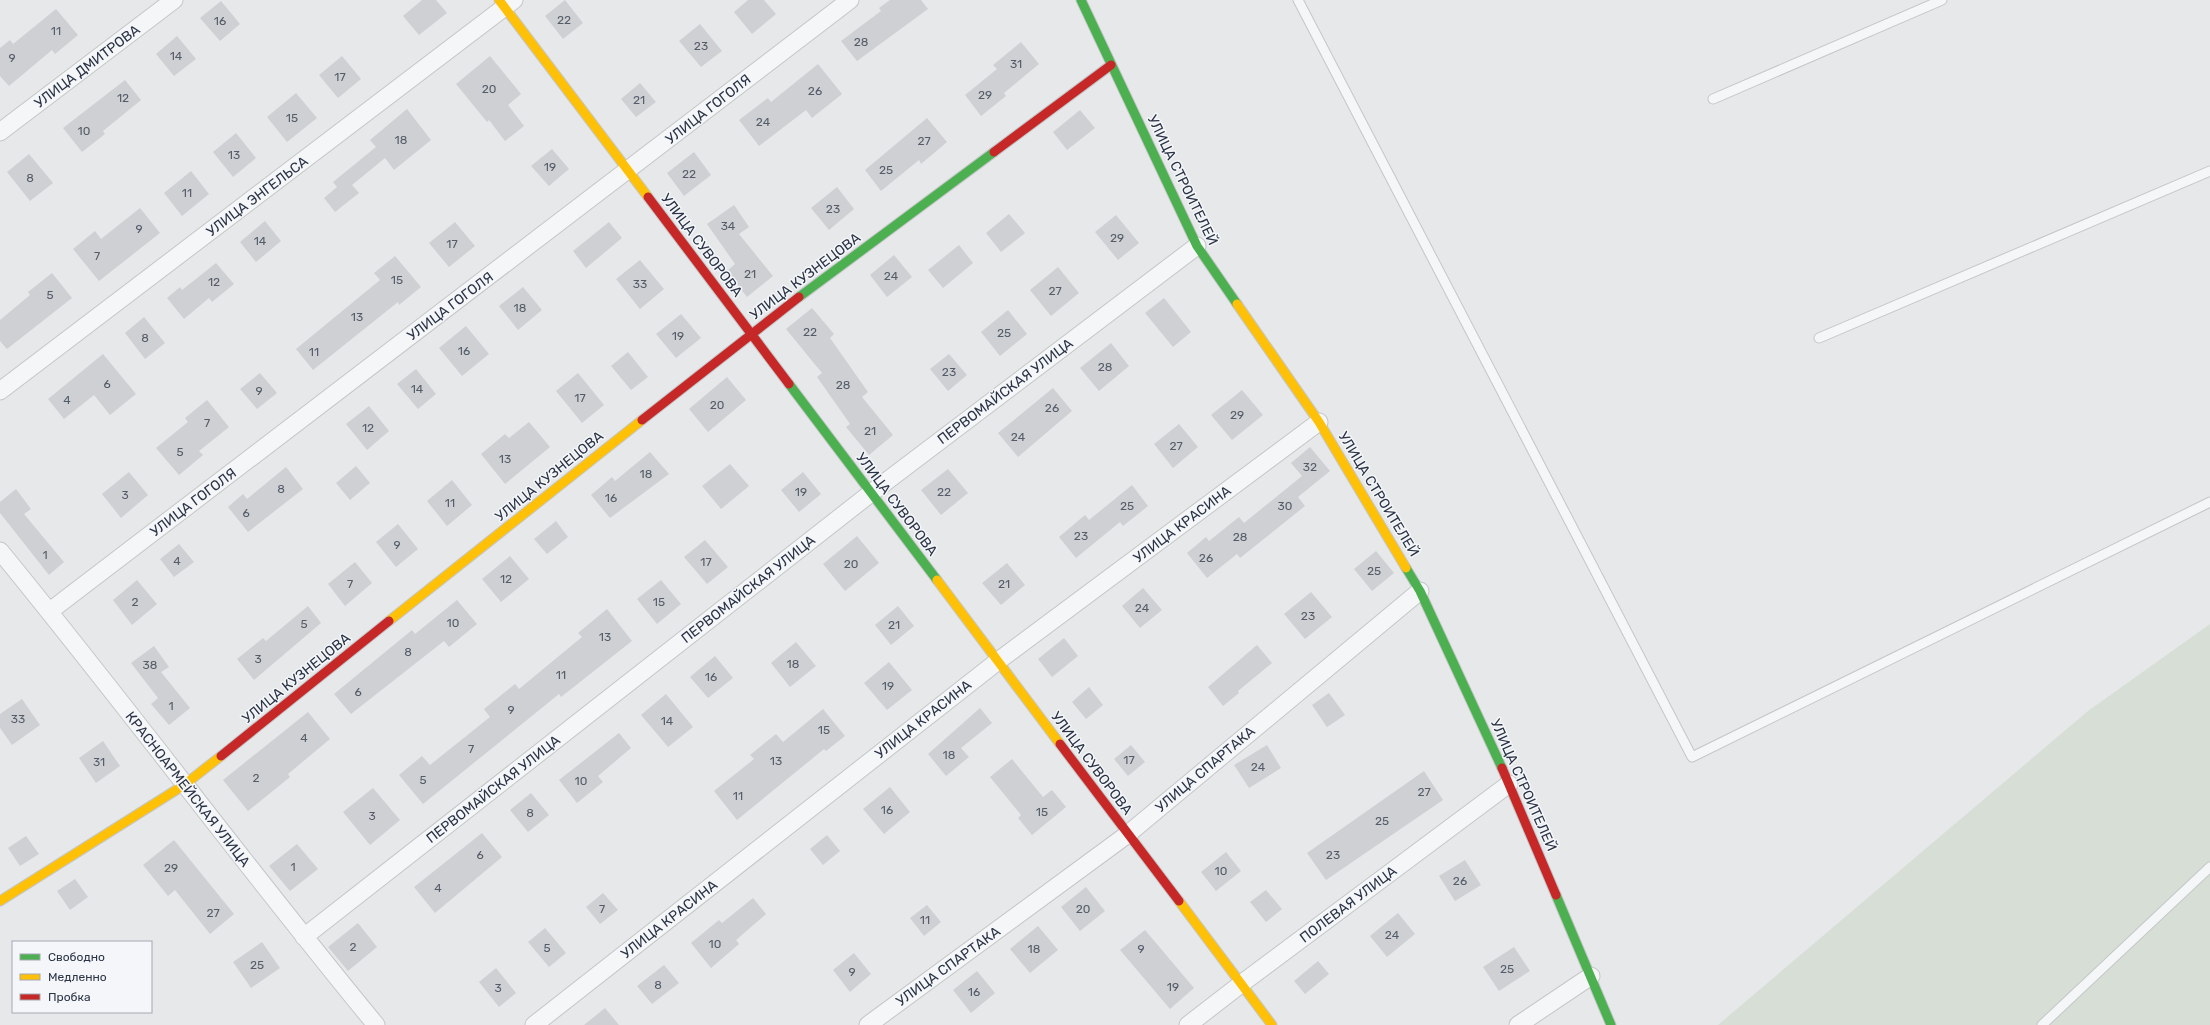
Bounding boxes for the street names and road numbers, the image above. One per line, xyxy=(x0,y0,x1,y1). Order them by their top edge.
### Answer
street label: УЛИЦА ДМИТРОВА xyxy=(31,21,144,112)
street label: УЛИЦА ГОГОЛЯ xyxy=(662,71,754,148)
street label: УЛИЦА СТРОИТЕЛЕЙ xyxy=(1144,112,1222,248)
street label: УЛИЦА ЭНГЕЛЬСА xyxy=(203,152,312,240)
street label: УЛИЦА СУВОРОВА xyxy=(657,190,746,301)
street label: УЛИЦА КУЗНЕЦОВА xyxy=(747,229,864,324)
street label: УЛИЦА ГОГОЛЯ xyxy=(404,269,497,344)
street label: ПЕРВОМАЙСКАЯ УЛИЦА xyxy=(934,334,1077,448)
street label: УЛИЦА КУЗНЕЦОВА xyxy=(492,427,607,525)
street label: УЛИЦА СТРОИТЕЛЕЙ xyxy=(1335,428,1423,560)
street label: УЛИЦА СУВОРОВА xyxy=(852,449,941,560)
street label: УЛИЦА ГОГОЛЯ xyxy=(147,465,240,540)
street label: УЛИЦА КРАСИНА xyxy=(1130,482,1235,567)
street label: ПЕРВОМАЙСКАЯ УЛИЦА xyxy=(677,531,819,647)
street label: УЛИЦА КУЗНЕЦОВА xyxy=(239,629,354,727)
street label: УЛИЦА КРАСИНА xyxy=(872,676,975,762)
street label: КРАСНОАРМЕЙСКАЯ УЛИЦА xyxy=(122,708,255,871)
street label: УЛИЦА СУВОРОВА xyxy=(1047,708,1136,819)
street label: УЛИЦА СТРОИТЕЛЕЙ xyxy=(1487,716,1561,854)
street label: УЛИЦА СПАРТАКА xyxy=(1152,722,1259,816)
street label: ПЕРВОМАЙСКАЯ УЛИЦА xyxy=(422,731,564,847)
street label: ПОЛЕВАЯ УЛИЦА xyxy=(1297,862,1401,946)
street label: УЛИЦА КРАСИНА xyxy=(618,876,721,962)
street label: УЛИЦА СПАРТАКА xyxy=(893,923,1004,1010)

